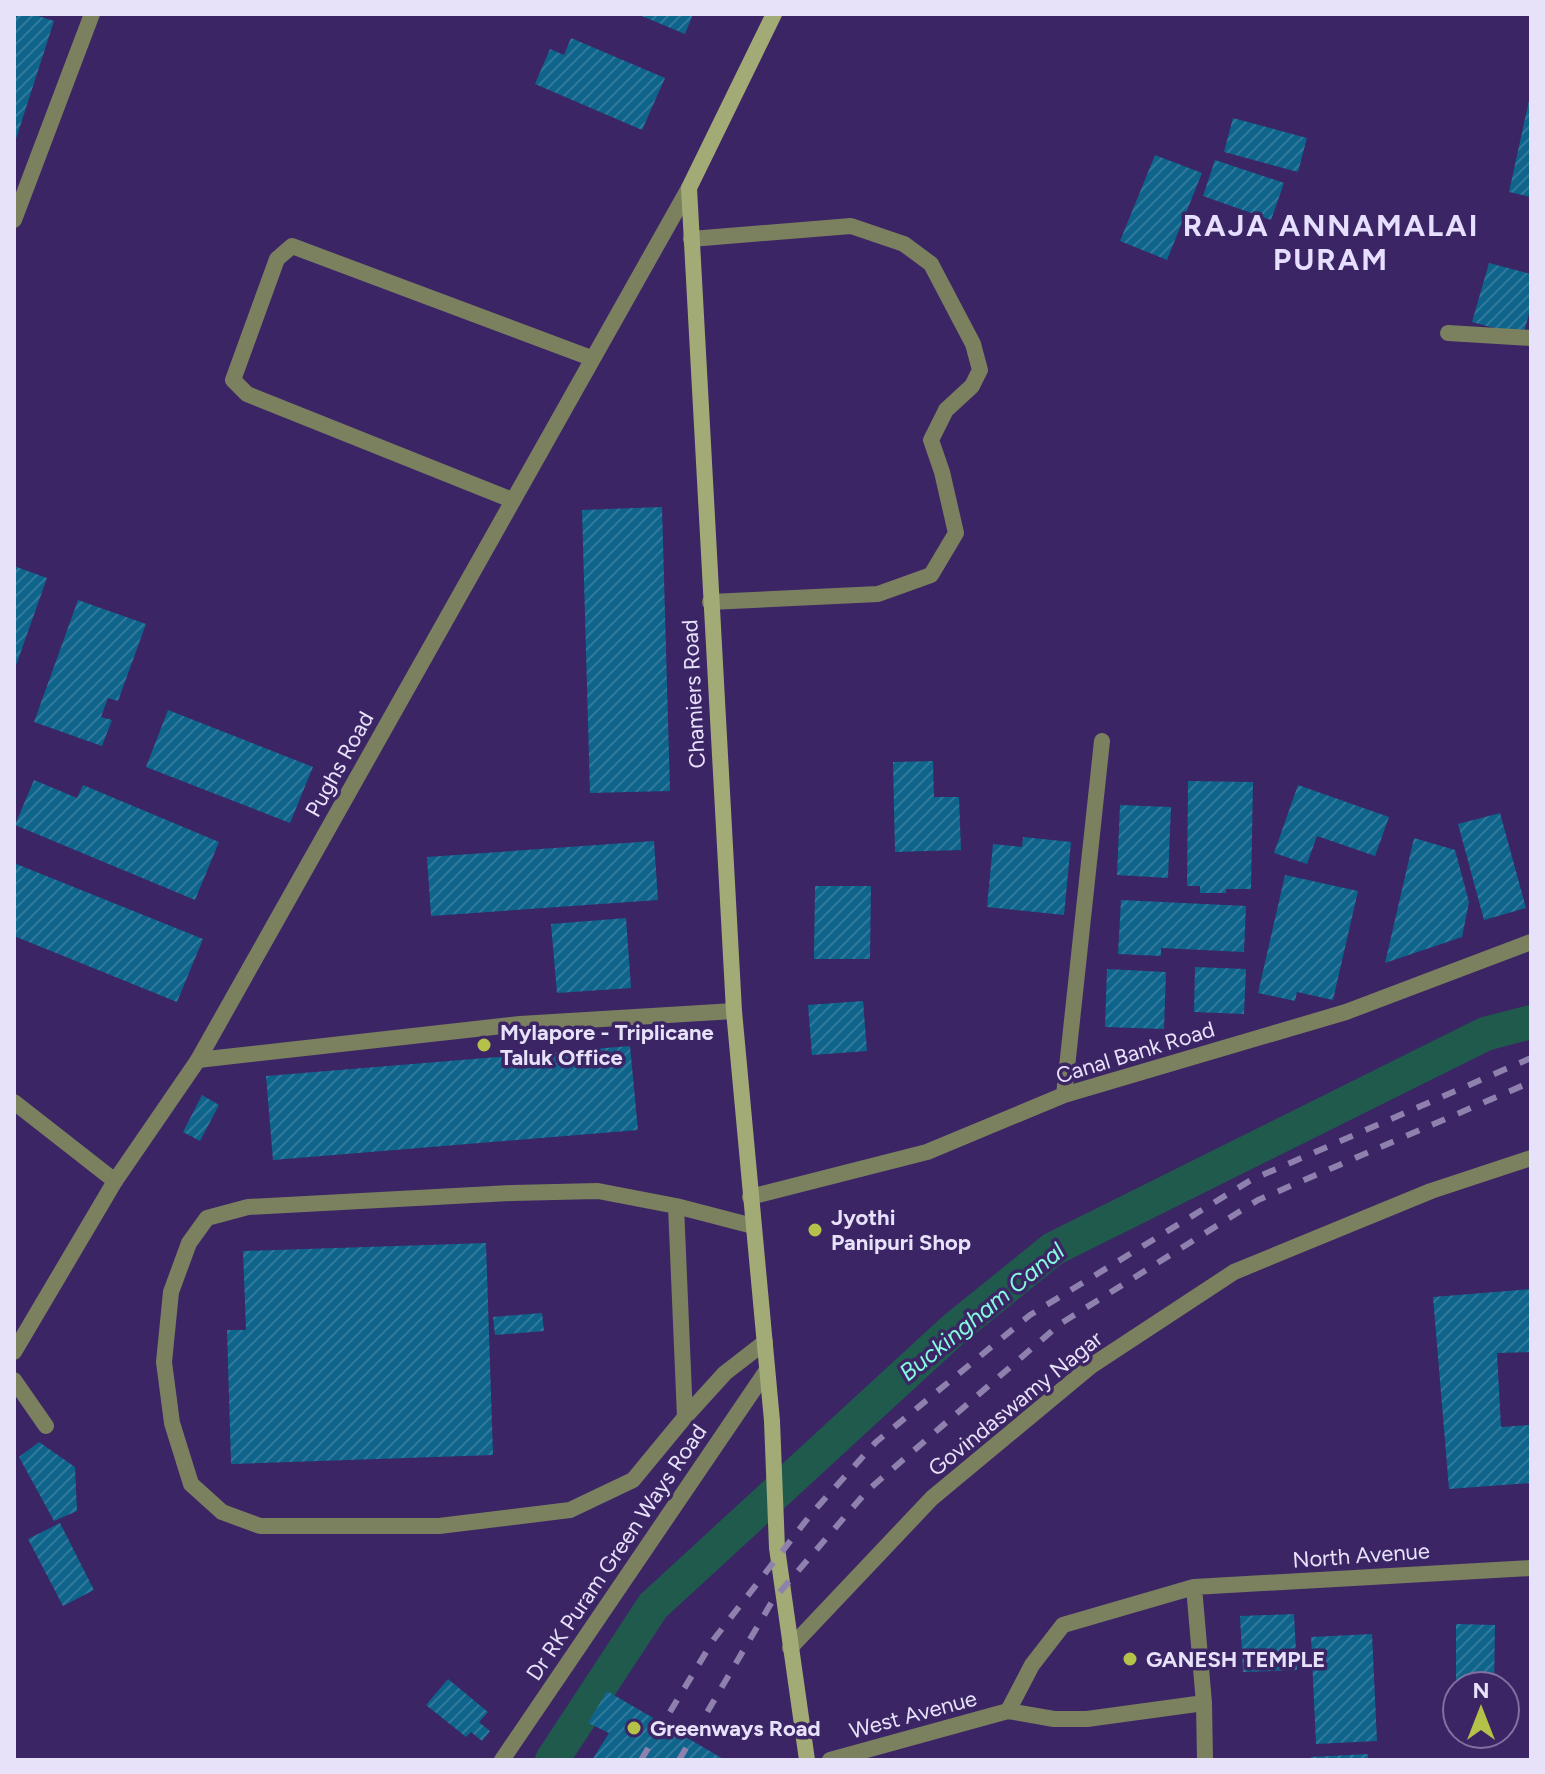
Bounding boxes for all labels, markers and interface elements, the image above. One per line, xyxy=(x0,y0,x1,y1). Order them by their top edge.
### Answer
district label: RAJA ANNAMALAI PURAM xyxy=(1183,207,1479,278)
street label: Chamiers Road xyxy=(676,619,711,769)
street label: Pughs Road xyxy=(299,707,379,822)
street label: Canal Bank Road xyxy=(1053,1016,1218,1089)
place label: Mylapore - Triplicane Taluk Office xyxy=(500,1019,714,1071)
marker: Mylapore - Triplicane Taluk Office xyxy=(475,1036,493,1054)
place label: Jyothi Panipuri Shop xyxy=(831,1204,971,1256)
marker: Jyothi Panipuri Shop xyxy=(806,1221,824,1239)
water label: Buckingham Canal xyxy=(893,1236,1071,1387)
street label: Govindaswamy Nagar xyxy=(923,1325,1108,1482)
street label: Dr RK Puram Green Ways Road xyxy=(520,1419,712,1686)
street label: North Avenue xyxy=(1291,1537,1431,1574)
place label: GANESH TEMPLE xyxy=(1146,1646,1325,1673)
marker: GANESH TEMPLE xyxy=(1121,1650,1139,1668)
north arrow xyxy=(1441,1670,1521,1750)
text: N xyxy=(1472,1677,1490,1704)
street label: West Avenue xyxy=(847,1685,980,1744)
place label: Greenways Road xyxy=(650,1715,821,1742)
marker: Greenways Road xyxy=(625,1719,643,1737)

